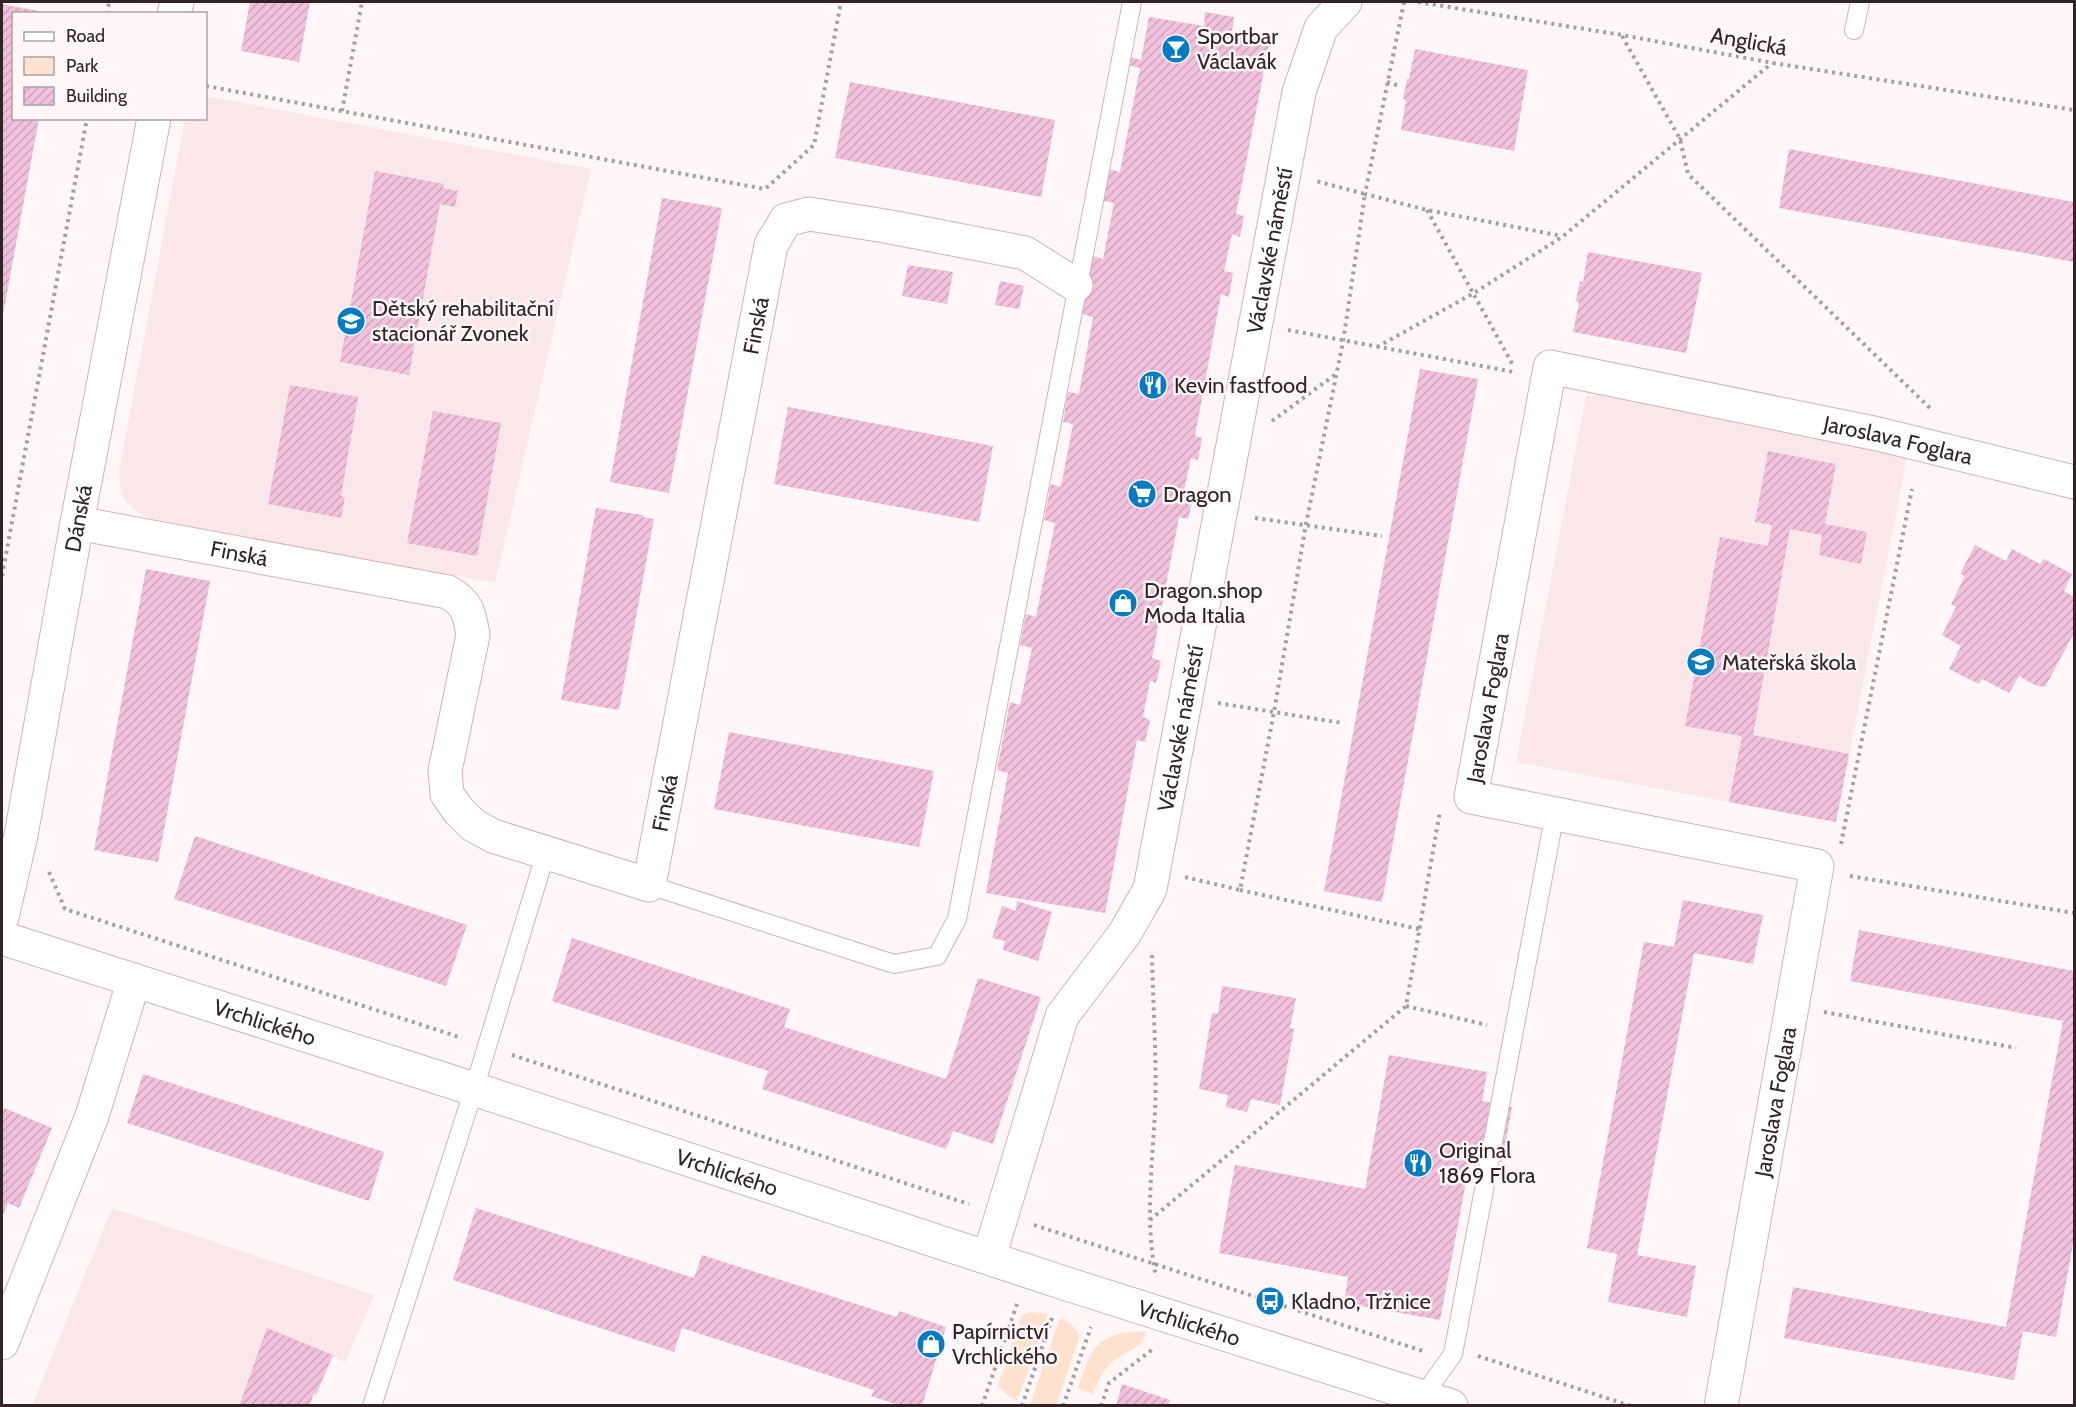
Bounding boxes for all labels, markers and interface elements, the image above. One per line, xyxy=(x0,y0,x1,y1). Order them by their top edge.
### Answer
legend xyxy=(12,12,207,120)
street label: Anglická xyxy=(1709,22,1790,62)
place label: Sportbar Václavák xyxy=(1197,23,1278,75)
text: Road xyxy=(66,25,105,47)
bar icon: Sportbar Václavák xyxy=(1160,33,1192,65)
text: Park xyxy=(66,55,99,77)
text: Building xyxy=(66,85,128,107)
street label: Václavské náměstí xyxy=(1241,165,1299,336)
street label: Finská xyxy=(737,294,775,357)
place label: Dětský rehabilitační stacionář Zvonek xyxy=(372,295,554,347)
school or university icon: Dětský rehabilitační stacionář Zvonek xyxy=(335,305,367,337)
restaurant icon: Kevin fastfood xyxy=(1137,369,1169,401)
place label: Kevin fastfood xyxy=(1174,372,1307,399)
street label: Jaroslava Foglara xyxy=(1820,410,1976,471)
supermarket icon: Dragon xyxy=(1126,478,1158,510)
place label: Dragon xyxy=(1163,481,1232,508)
street label: Dánská xyxy=(59,482,98,554)
street label: Finská xyxy=(208,535,270,572)
place label: Dragon.shop Moda Italia xyxy=(1144,577,1263,629)
shop icon: Dragon.shop Moda Italia xyxy=(1107,587,1139,619)
street label: Jaroslava Foglara xyxy=(1461,630,1515,786)
street label: Václavské náměstí xyxy=(1152,643,1209,814)
school or university icon: Mateřská škola xyxy=(1685,646,1717,678)
place label: Mateřská škola xyxy=(1722,649,1857,676)
street label: Finská xyxy=(646,772,684,834)
street label: Vrchlického xyxy=(210,994,319,1052)
street label: Jaroslava Foglara xyxy=(1749,1024,1802,1180)
place label: Original 1869 Flora xyxy=(1439,1137,1536,1189)
street label: Vrchlického xyxy=(672,1143,781,1202)
restaurant icon: Original 1869 Flora xyxy=(1402,1147,1434,1179)
bus stop icon: Kladno, Tržnice xyxy=(1254,1285,1286,1317)
place label: Kladno, Tržnice xyxy=(1291,1288,1431,1315)
street label: Vrchlického xyxy=(1135,1294,1244,1352)
place label: Papírnictví Vrchlického xyxy=(952,1318,1058,1370)
shop icon: Papírnictví Vrchlického xyxy=(915,1328,947,1360)

